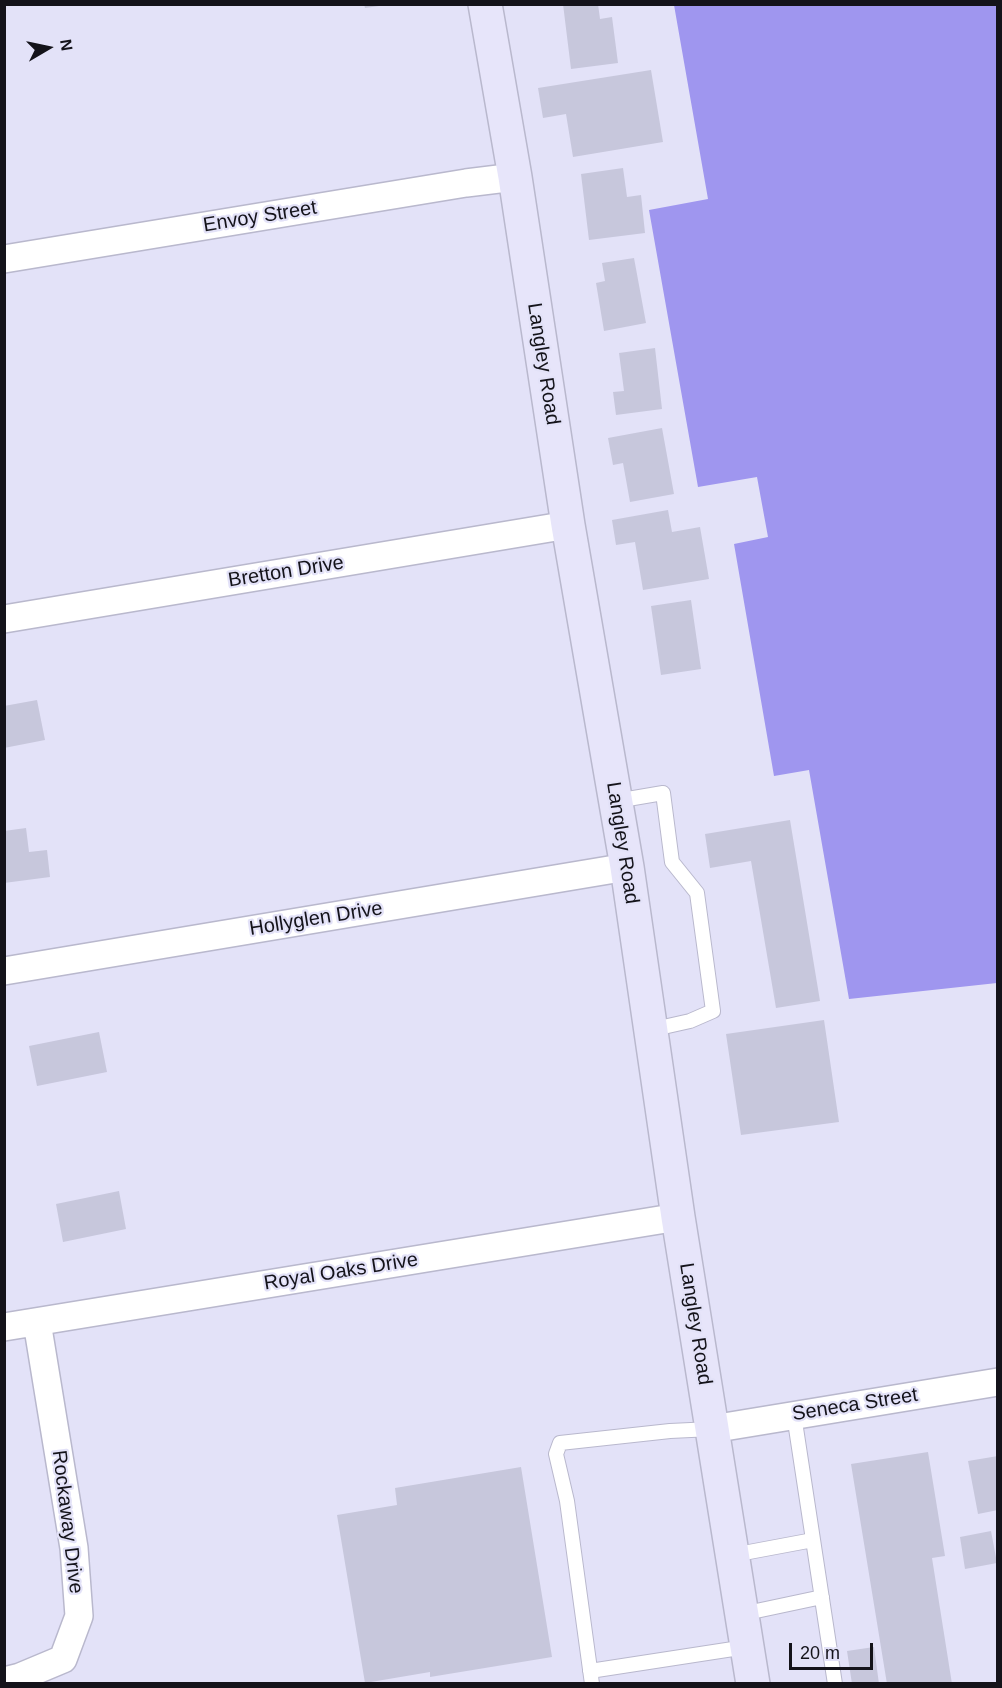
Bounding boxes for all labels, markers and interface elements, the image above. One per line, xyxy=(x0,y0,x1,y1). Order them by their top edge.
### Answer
north arrow xyxy=(18,18,78,78)
text: N xyxy=(57,38,76,52)
street label: Envoy Street xyxy=(202,196,318,238)
street label: Langley Road xyxy=(521,301,565,427)
street label: Bretton Drive xyxy=(226,551,346,593)
street label: Langley Road xyxy=(600,780,644,906)
street label: Hollyglen Drive xyxy=(248,897,384,941)
street label: Royal Oaks Drive xyxy=(262,1248,420,1296)
street label: Langley Road xyxy=(673,1261,717,1387)
street label: Seneca Street xyxy=(791,1383,919,1427)
street label: Rockaway Drive xyxy=(46,1449,88,1595)
scale bar xyxy=(792,1631,876,1669)
text: 20 m xyxy=(800,1643,840,1663)

